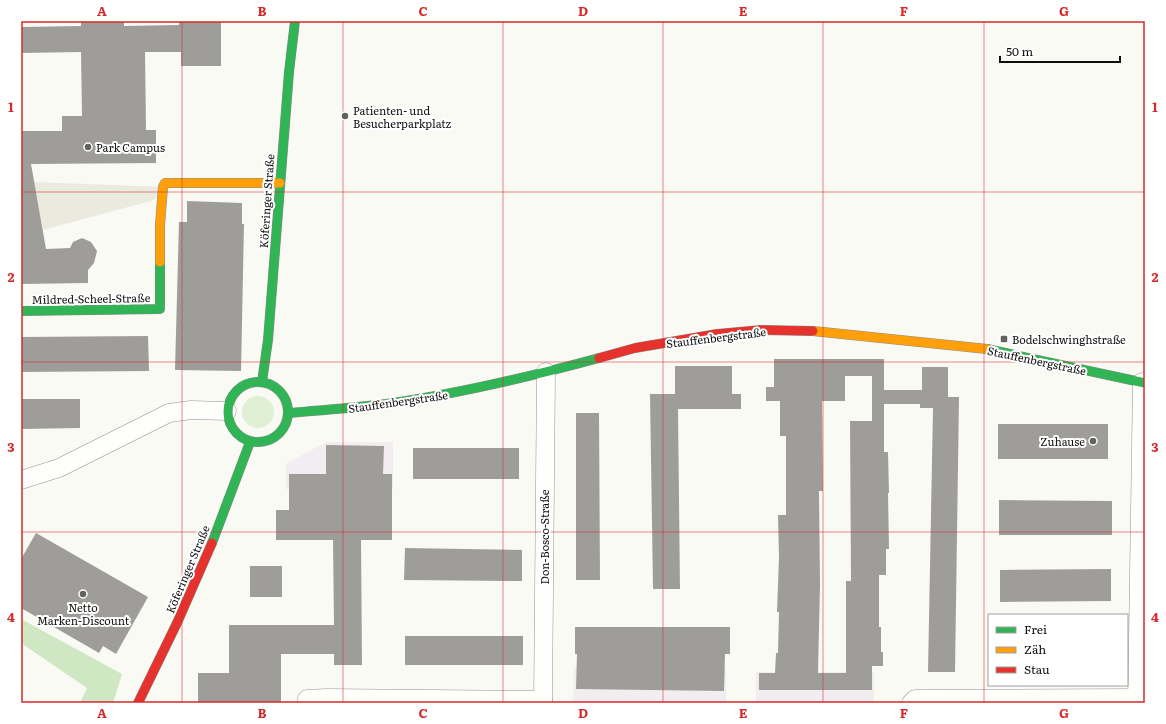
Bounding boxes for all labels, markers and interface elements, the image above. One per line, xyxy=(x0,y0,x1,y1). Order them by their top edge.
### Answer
text: A xyxy=(97,1,107,20)
text: B xyxy=(258,1,267,20)
text: C xyxy=(418,1,428,20)
text: D xyxy=(578,1,588,20)
text: E xyxy=(739,1,748,20)
text: F xyxy=(900,1,908,20)
text: G xyxy=(1059,1,1069,20)
scale bar xyxy=(1000,38,1120,64)
text: 50 m xyxy=(1006,42,1033,60)
text: 1 xyxy=(8,97,14,116)
text: 1 xyxy=(1152,97,1158,116)
place label: Patienten- und Besucherparkplatz xyxy=(353,102,452,131)
marker: Patienten- und Besucherparkplatz xyxy=(340,111,350,121)
place label: Park Campus xyxy=(96,139,165,155)
marker: Park Campus xyxy=(83,142,93,152)
street label: Köferinger Straße xyxy=(255,153,277,249)
text: 2 xyxy=(8,267,15,286)
text: 2 xyxy=(1152,267,1159,286)
street label: Mildred-Scheel-Straße xyxy=(32,289,151,307)
street label: Stauffenbergstraße xyxy=(665,323,767,351)
place label: Bodelschwinghstraße xyxy=(1012,331,1126,347)
marker: Bodelschwinghstraße xyxy=(999,334,1009,344)
street label: Stauffenbergstraße xyxy=(986,342,1088,378)
street label: Stauffenbergstraße xyxy=(347,386,449,416)
place label: Zuhause xyxy=(1040,433,1085,449)
marker: Zuhause xyxy=(1088,436,1098,446)
text: 3 xyxy=(7,437,15,456)
text: 3 xyxy=(1151,437,1159,456)
street label: Don-Bosco-Straße xyxy=(536,489,552,584)
street label: Köferinger Straße xyxy=(161,522,213,616)
marker: Netto Marken-Discount xyxy=(78,589,88,599)
place label: Netto Marken-Discount xyxy=(37,599,130,628)
text: 4 xyxy=(7,607,15,626)
text: 4 xyxy=(1151,607,1159,626)
legend xyxy=(988,614,1128,686)
text: Frei xyxy=(1024,620,1047,638)
text: Zäh xyxy=(1024,640,1046,658)
text: Stau xyxy=(1024,660,1050,678)
text: A xyxy=(97,703,107,722)
text: B xyxy=(258,703,267,722)
text: C xyxy=(418,703,428,722)
text: D xyxy=(578,703,588,722)
text: E xyxy=(739,703,748,722)
text: F xyxy=(900,703,908,722)
text: G xyxy=(1059,703,1069,722)

